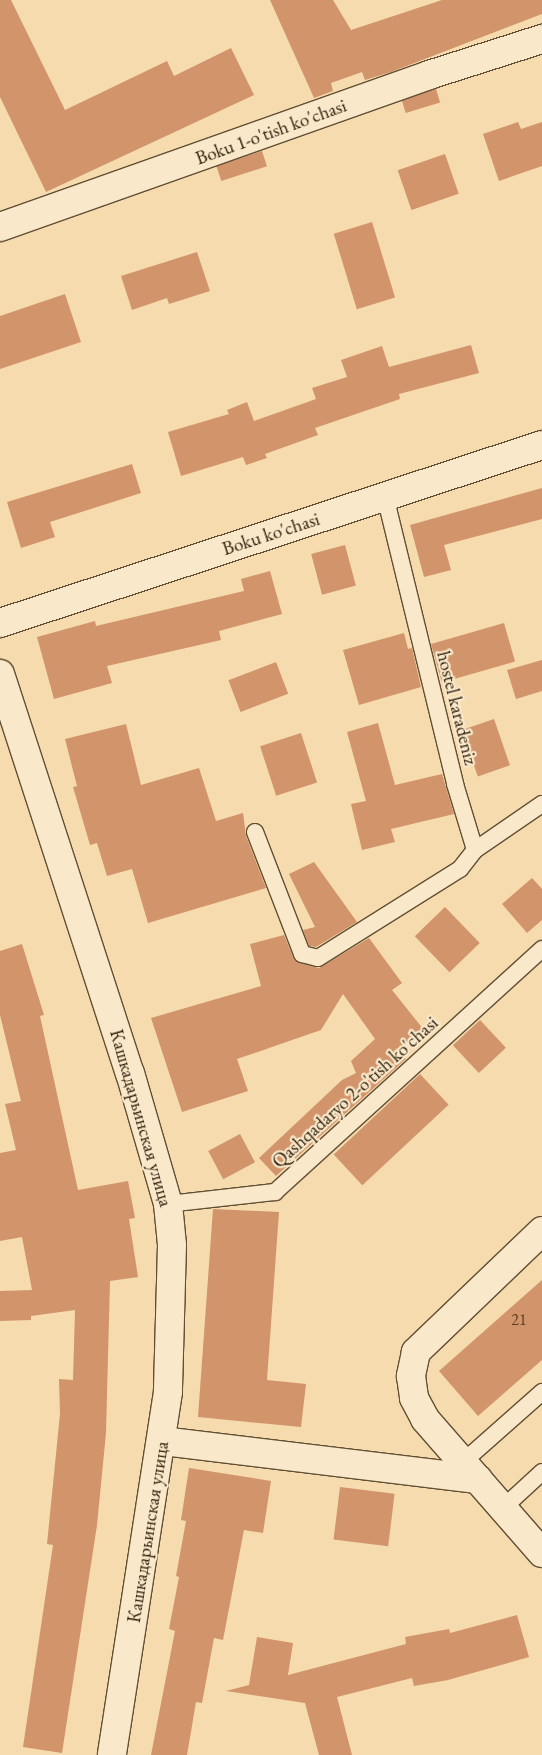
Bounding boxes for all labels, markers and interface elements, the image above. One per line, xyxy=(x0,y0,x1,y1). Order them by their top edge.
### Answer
street label: Boku 1-o'tish ko'chasi xyxy=(192,94,350,170)
street label: Boku ko'chasi xyxy=(219,508,323,560)
street label: hostel karadeniz xyxy=(432,649,482,767)
street label: Qashqadaryo 2-o'tish ko'chasi xyxy=(267,1011,443,1173)
street label: Кашкадарьинская улица xyxy=(105,1027,177,1209)
house number: 21 xyxy=(511,1310,527,1330)
street label: Кашкадарьинская улица xyxy=(122,1440,174,1624)

